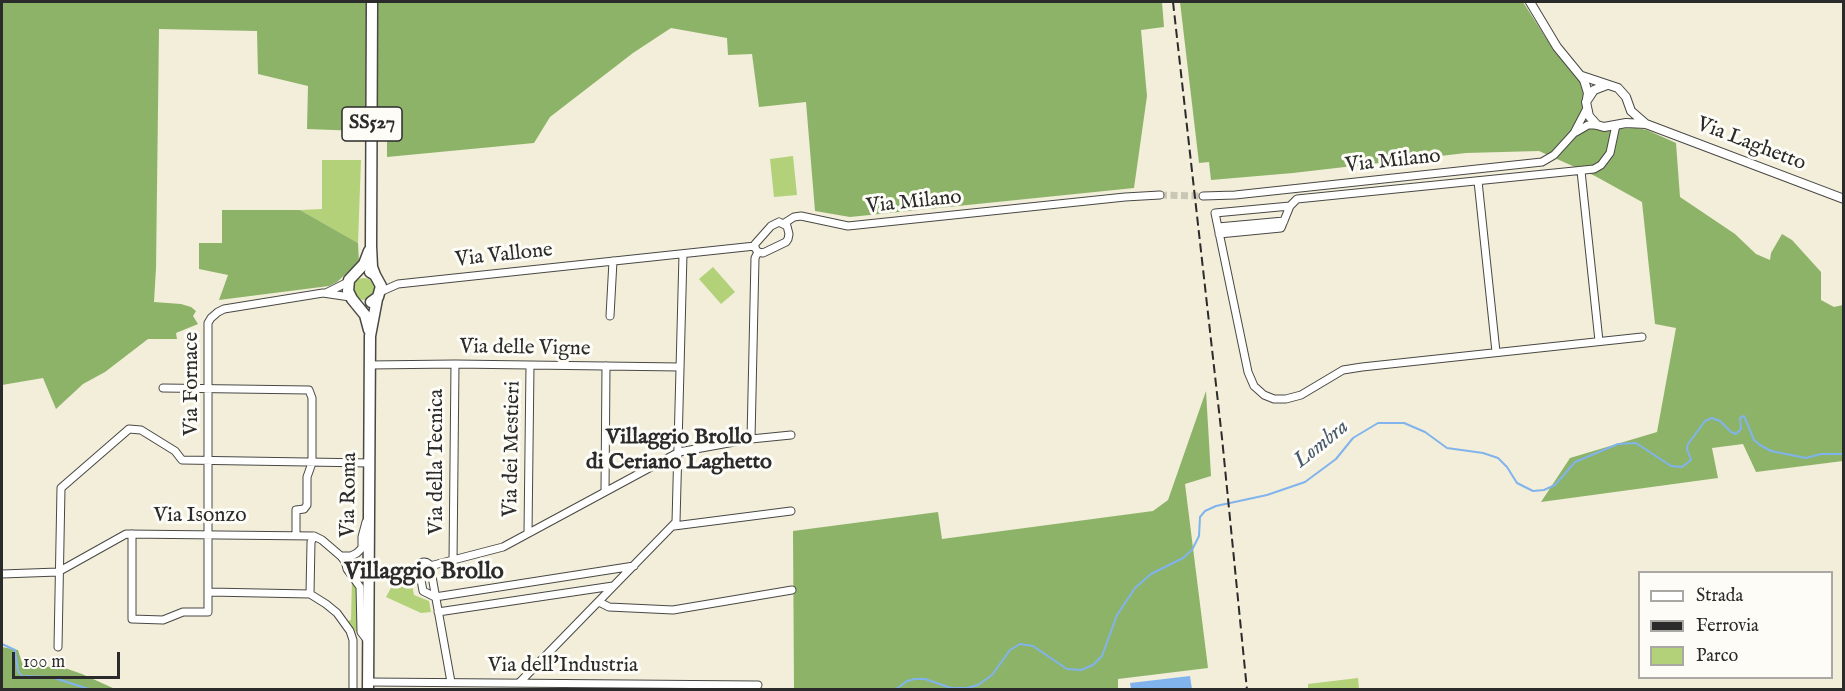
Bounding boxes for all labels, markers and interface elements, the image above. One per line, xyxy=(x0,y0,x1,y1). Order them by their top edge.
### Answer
road number: SS527 xyxy=(342,107,402,141)
street label: Via Laghetto xyxy=(1693,113,1809,177)
street label: Via Milano xyxy=(1344,144,1442,180)
street label: Via Milano xyxy=(865,185,963,221)
street label: Via Vallone xyxy=(454,238,554,274)
street label: Via Fornace xyxy=(180,332,206,436)
street label: Via delle Vigne xyxy=(459,335,591,363)
street label: Via dei Mestieri xyxy=(499,381,527,517)
street label: Via della Tecnica xyxy=(425,389,451,535)
water label: Lombra xyxy=(1289,415,1355,475)
district label: Villaggio Brollo di Ceriano Laghetto xyxy=(586,425,772,476)
street label: Via Roma xyxy=(337,452,363,538)
street label: Via Isonzo xyxy=(154,504,246,530)
district label: Villaggio Brollo xyxy=(344,559,504,587)
legend xyxy=(1638,571,1833,679)
text: Strada xyxy=(1696,585,1743,608)
text: Ferrovia xyxy=(1696,615,1759,638)
scale bar xyxy=(15,640,123,678)
text: Parco xyxy=(1696,645,1738,668)
text: 100 m xyxy=(23,651,65,674)
street label: Via dell'Industria xyxy=(488,654,638,680)

